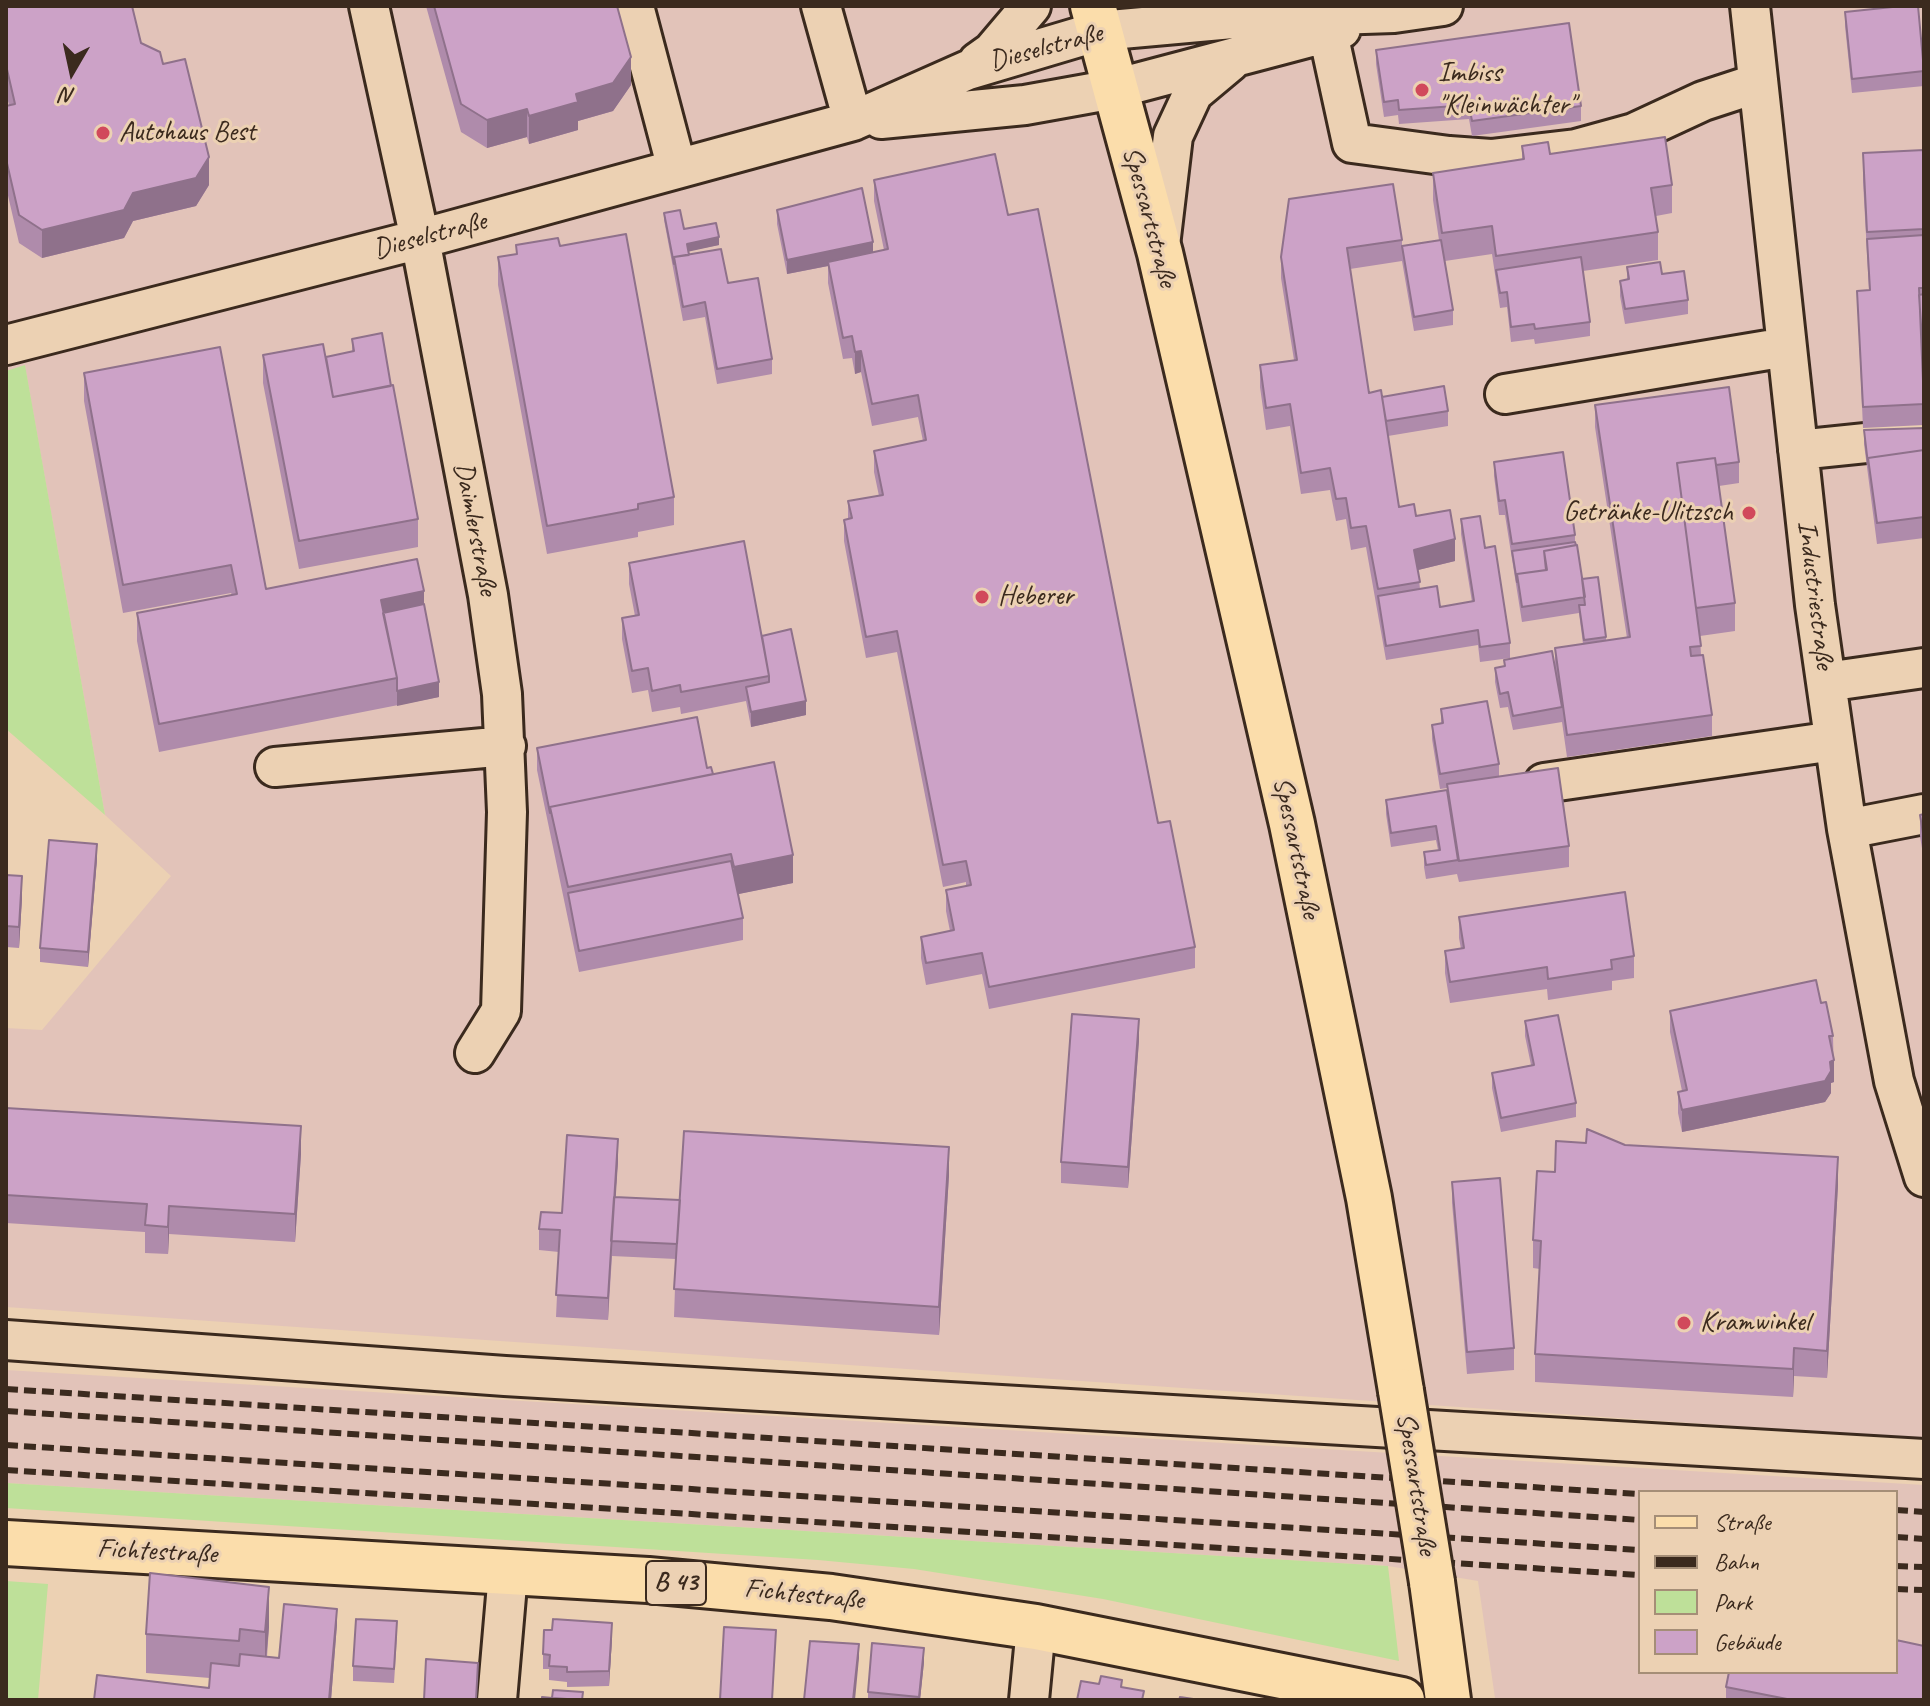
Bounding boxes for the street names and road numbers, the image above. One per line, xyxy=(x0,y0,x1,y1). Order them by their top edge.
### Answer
street label: Dieselstraße xyxy=(986,17,1106,79)
street label: Spessartstraße xyxy=(1114,143,1184,291)
street label: Dieselstraße xyxy=(370,205,490,267)
street label: Daimlerstraße xyxy=(446,460,504,598)
street label: Industriestraße xyxy=(1789,519,1841,671)
street label: Spessartstraße xyxy=(1265,774,1327,922)
street label: Spessartstraße xyxy=(1388,1410,1444,1558)
street label: Fichtestraße xyxy=(96,1532,218,1572)
road number: B 43 xyxy=(646,1561,706,1605)
street label: Fichtestraße xyxy=(743,1572,865,1618)

